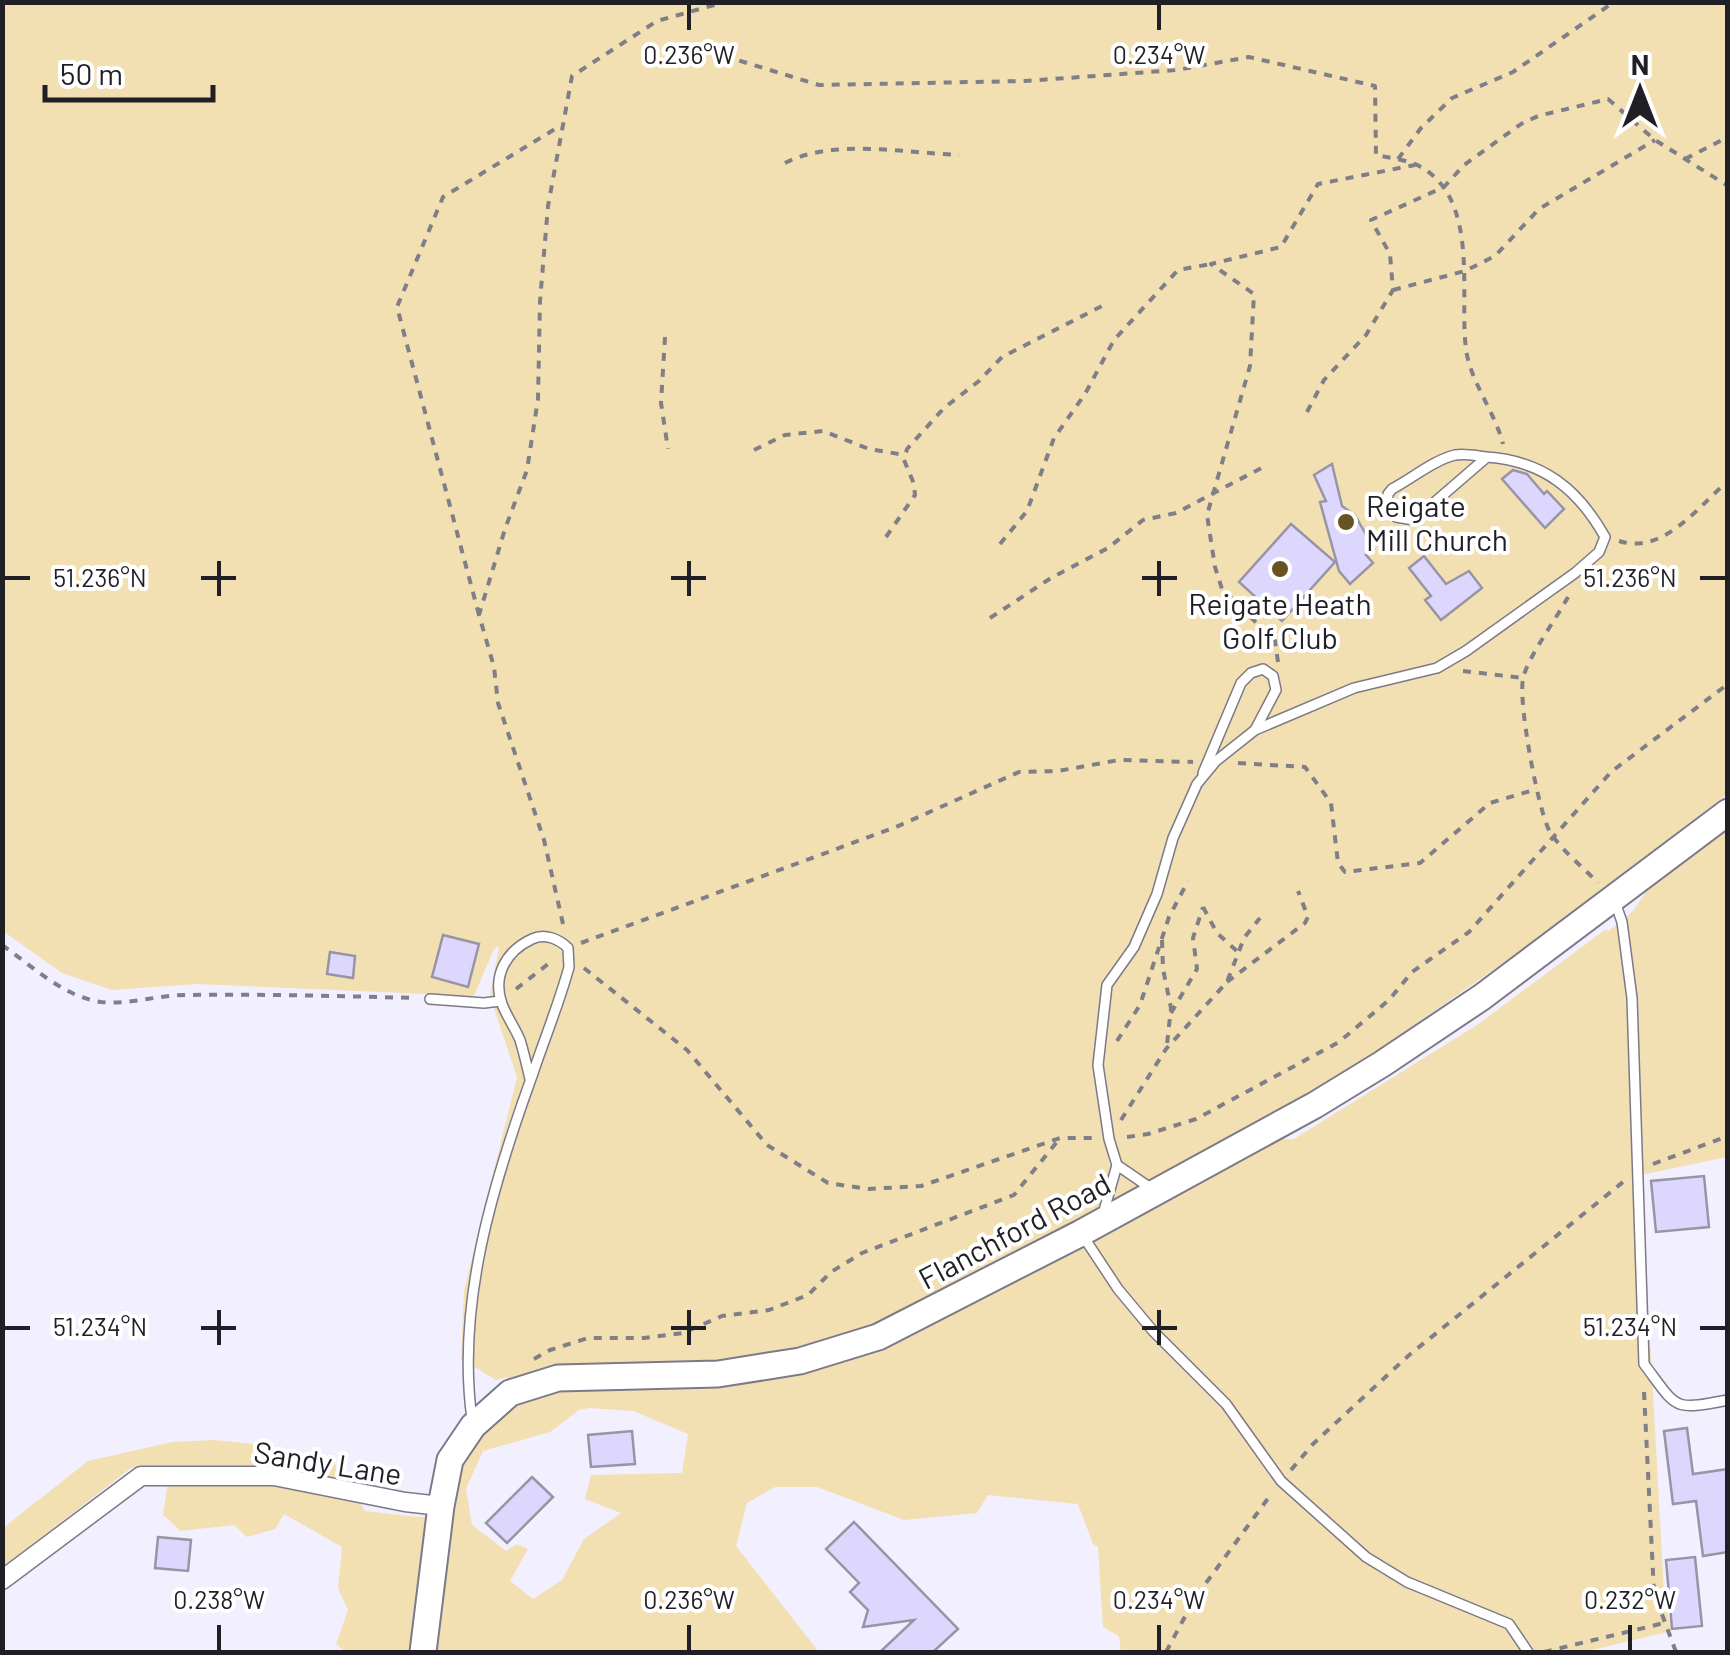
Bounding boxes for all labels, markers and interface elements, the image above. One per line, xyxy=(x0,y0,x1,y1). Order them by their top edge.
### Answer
text: 0.236°W xyxy=(643,39,735,69)
text: 0.234°W xyxy=(1113,39,1205,69)
scale bar xyxy=(45,40,212,102)
north arrow xyxy=(1590,40,1690,140)
text: N xyxy=(1631,47,1649,81)
text: 50 m xyxy=(60,55,123,91)
place label: Reigate Mill Church xyxy=(1366,487,1508,557)
marker: Reigate Mill Church xyxy=(1335,511,1357,533)
marker: Reigate Heath Golf Club xyxy=(1269,558,1291,580)
text: 51.236°N xyxy=(53,562,147,592)
text: 51.236°N xyxy=(1583,562,1677,592)
place label: Reigate Heath Golf Club xyxy=(1188,585,1372,655)
street label: Flanchford Road xyxy=(912,1164,1116,1296)
text: 51.234°N xyxy=(53,1311,147,1341)
text: 51.234°N xyxy=(1583,1311,1677,1341)
street label: Sandy Lane xyxy=(251,1433,405,1491)
text: 0.238°W xyxy=(173,1584,265,1614)
text: 0.236°W xyxy=(643,1584,735,1614)
text: 0.234°W xyxy=(1113,1584,1205,1614)
text: 0.232°W xyxy=(1584,1584,1676,1614)

